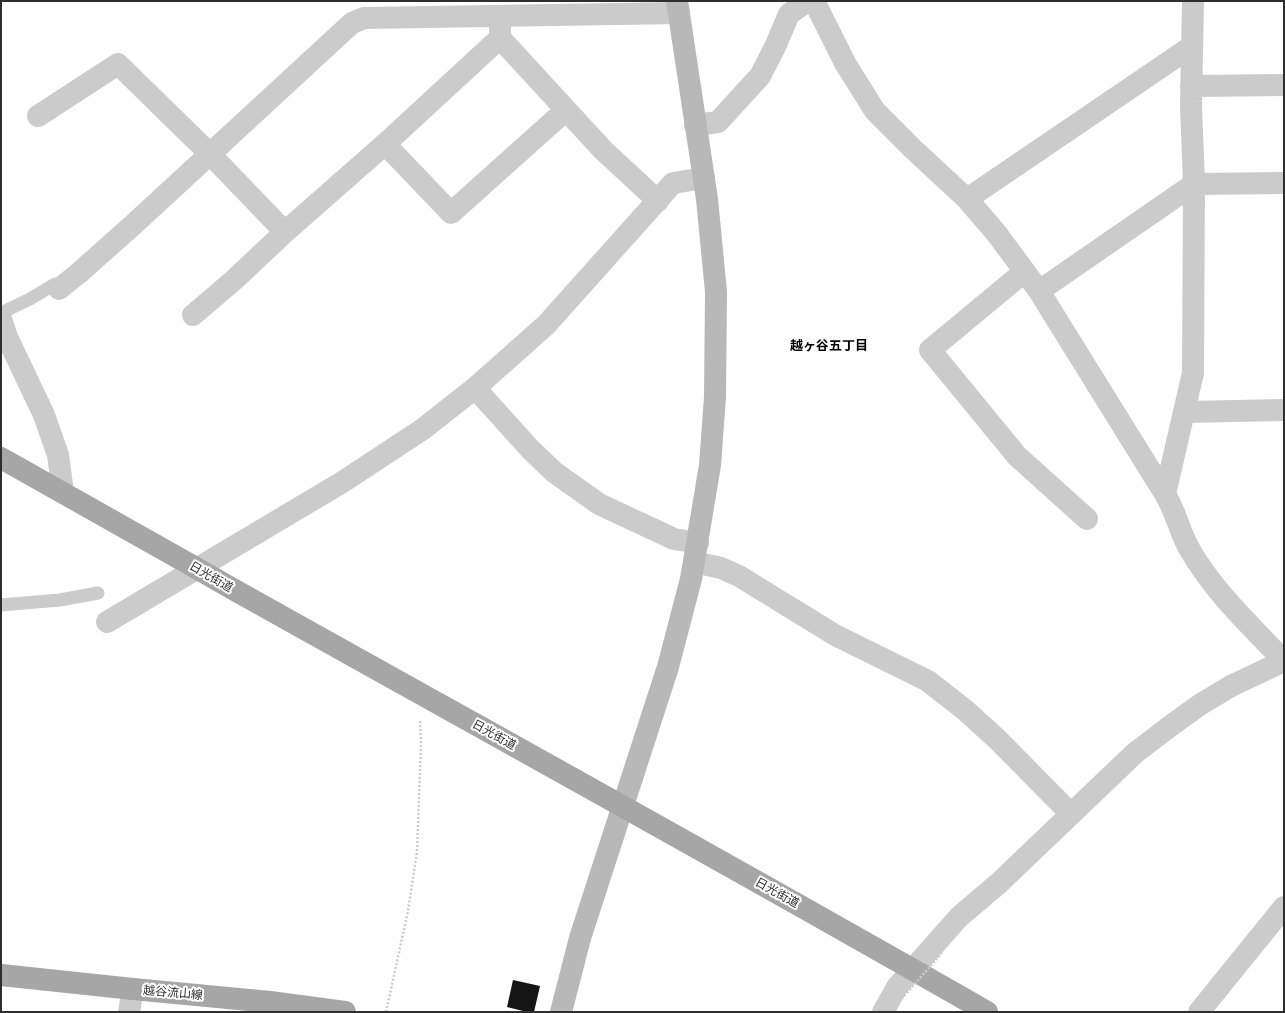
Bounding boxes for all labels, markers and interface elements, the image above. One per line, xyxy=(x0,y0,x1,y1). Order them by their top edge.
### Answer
district label: 越ヶ谷五丁目 xyxy=(790,338,868,354)
street label: 日光街道 xyxy=(187,559,235,595)
street label: 日光街道 xyxy=(470,717,518,753)
street label: 日光街道 xyxy=(753,875,801,911)
street label: 越谷流山線 xyxy=(142,983,204,1003)

